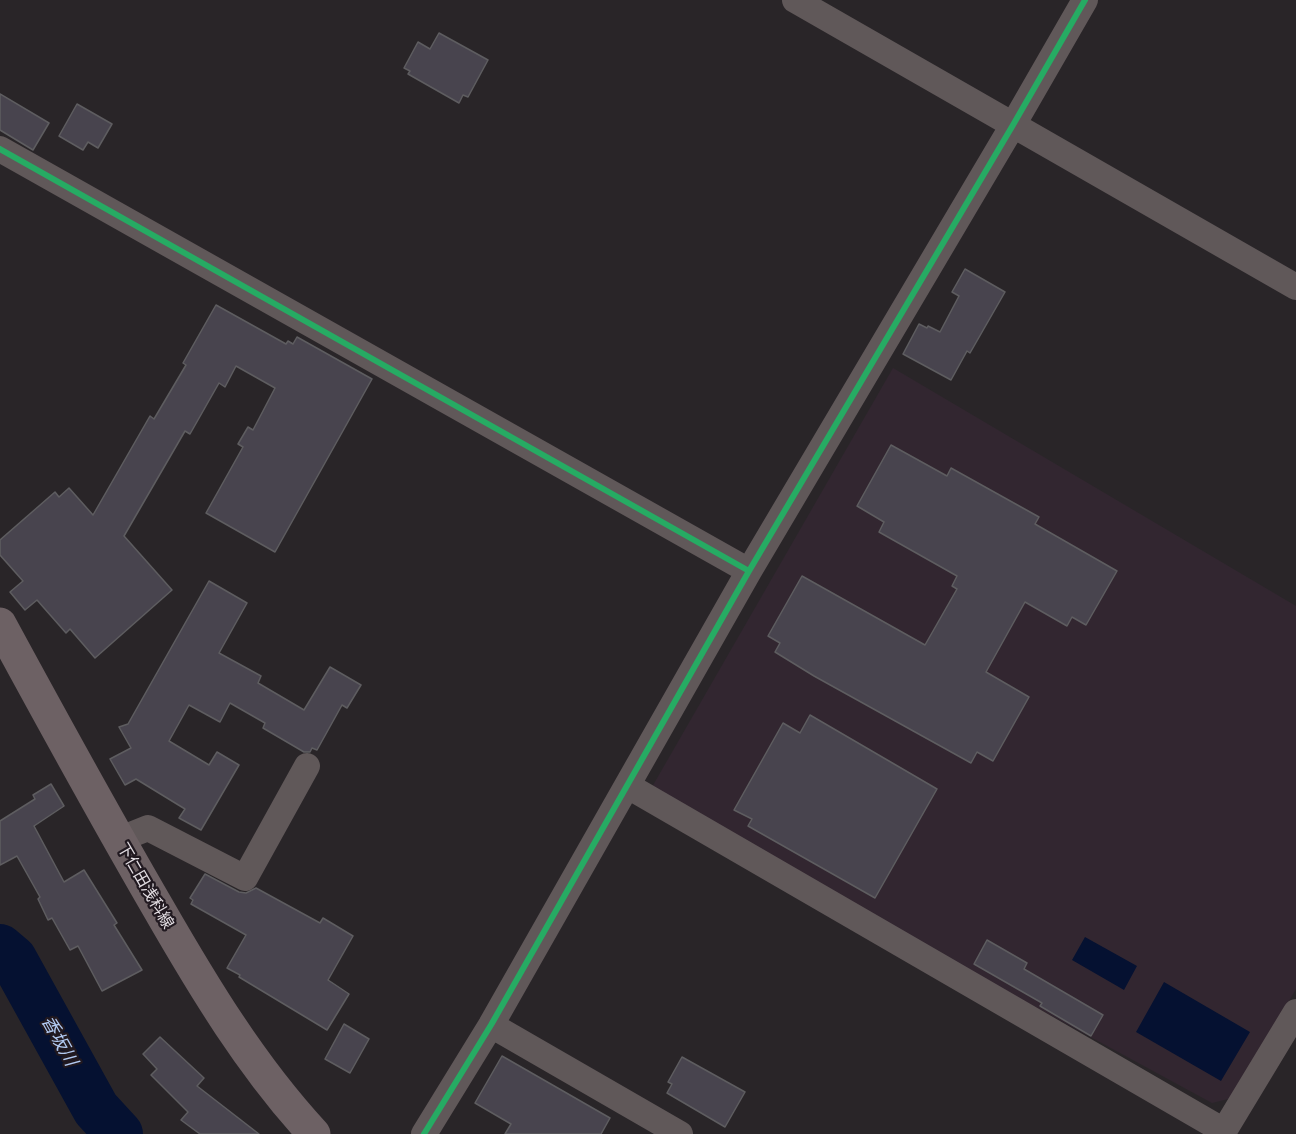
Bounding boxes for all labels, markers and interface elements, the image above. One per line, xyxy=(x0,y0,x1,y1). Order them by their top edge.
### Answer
street label: 下仁田浅科線 xyxy=(113,840,177,932)
water label: 香坂川 xyxy=(36,1012,82,1070)

